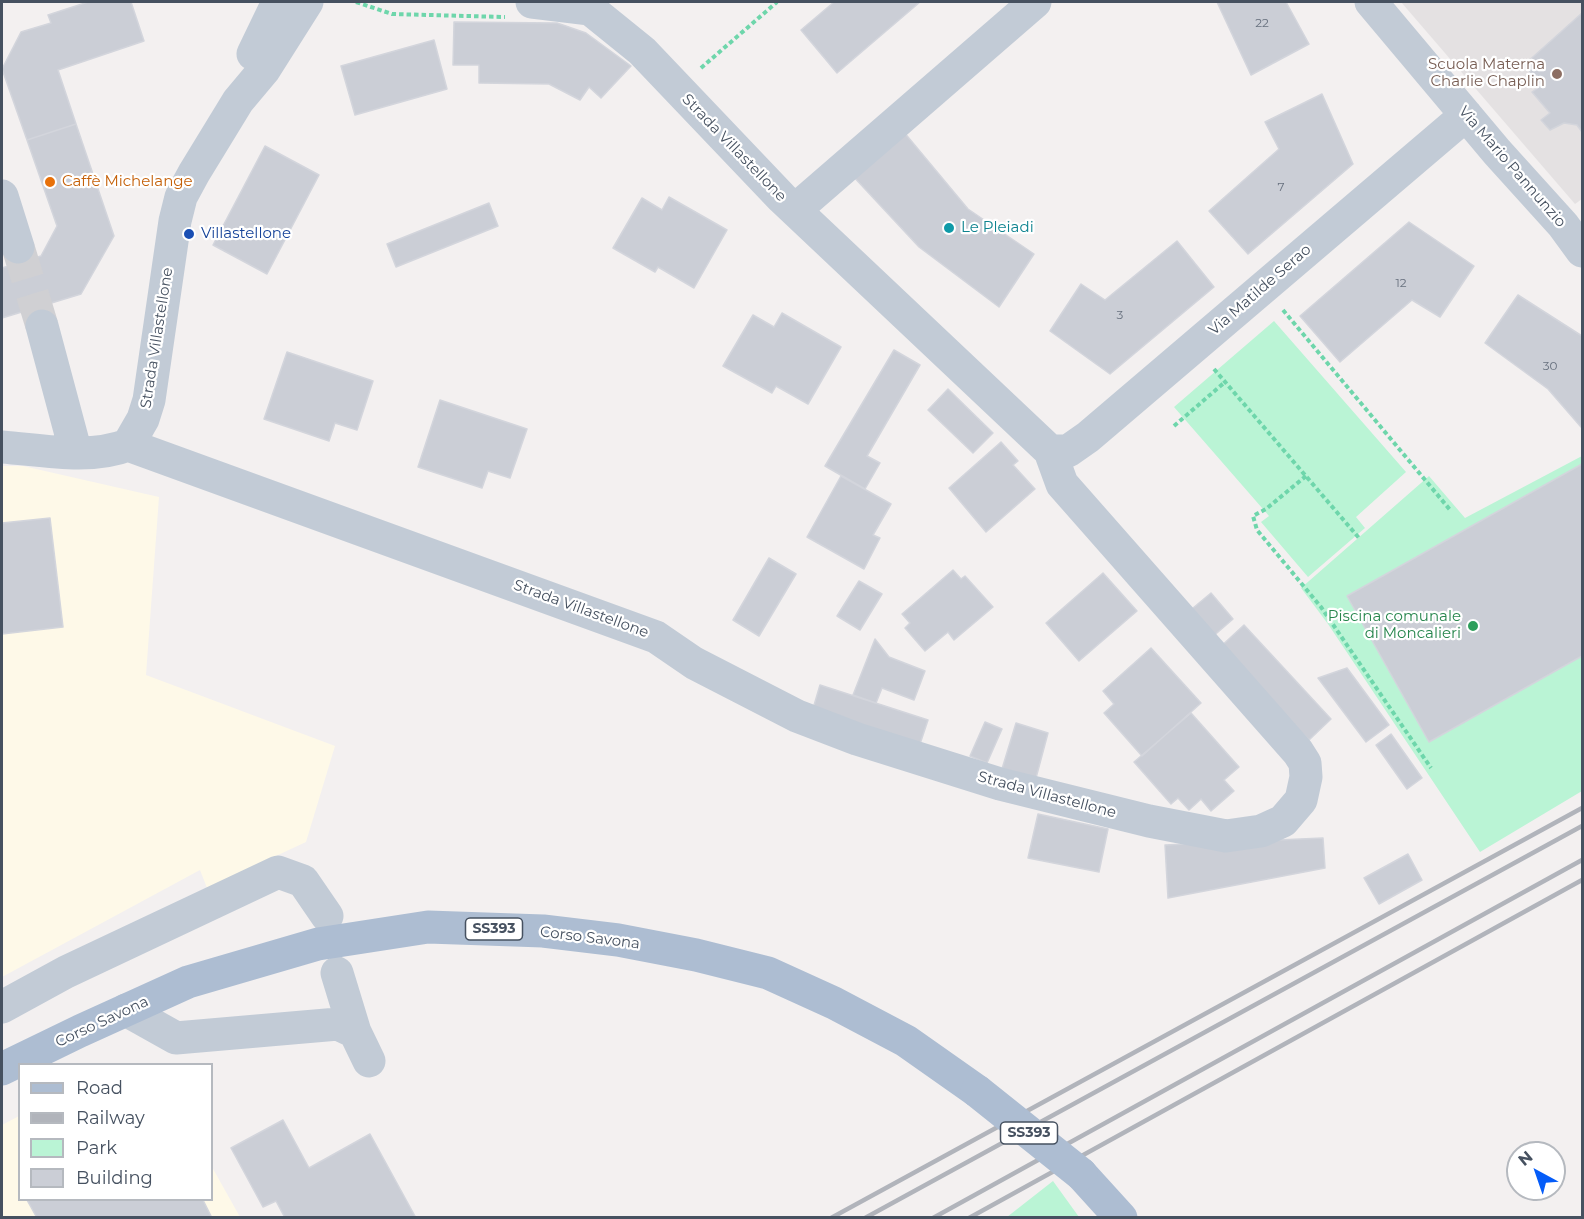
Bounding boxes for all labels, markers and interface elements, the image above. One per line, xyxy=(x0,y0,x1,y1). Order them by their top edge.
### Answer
house number: 22 xyxy=(1255,16,1269,30)
place label: Scuola Materna Charlie Chaplin xyxy=(1428,56,1545,91)
marker: Scuola Materna Charlie Chaplin xyxy=(1550,67,1564,81)
street label: Strada Villastellone xyxy=(678,90,790,206)
street label: Via Mario Pannunzio xyxy=(1455,103,1569,231)
place label: Caffè Michelange xyxy=(62,173,193,191)
marker: Caffè Michelange xyxy=(43,175,57,189)
house number: 7 xyxy=(1277,180,1285,194)
place label: Le Pleiadi xyxy=(961,219,1034,237)
marker: Le Pleiadi xyxy=(942,221,956,235)
place label: Villastellone xyxy=(201,225,291,243)
marker: Villastellone xyxy=(182,227,196,241)
street label: Via Matilde Serao xyxy=(1205,241,1315,339)
street label: Strada Villastellone xyxy=(137,266,177,410)
house number: 12 xyxy=(1395,276,1407,290)
house number: 3 xyxy=(1117,308,1123,322)
house number: 30 xyxy=(1543,359,1557,373)
street label: Strada Villastellone xyxy=(511,576,651,642)
place label: Piscina comunale di Moncalieri xyxy=(1328,608,1461,643)
marker: Piscina comunale di Moncalieri xyxy=(1466,619,1480,633)
street label: Strada Villastellone xyxy=(976,768,1118,822)
road number: SS393 xyxy=(466,918,522,940)
street label: Corso Savona xyxy=(539,923,641,953)
street label: Corso Savona xyxy=(53,993,151,1051)
legend xyxy=(18,1063,213,1201)
text: Road xyxy=(76,1077,123,1099)
text: Railway xyxy=(76,1107,145,1129)
road number: SS393 xyxy=(1000,1122,1058,1144)
text: Park xyxy=(76,1137,117,1159)
north arrow xyxy=(1506,1141,1566,1201)
text: N xyxy=(1514,1147,1536,1170)
text: Building xyxy=(76,1167,153,1189)

